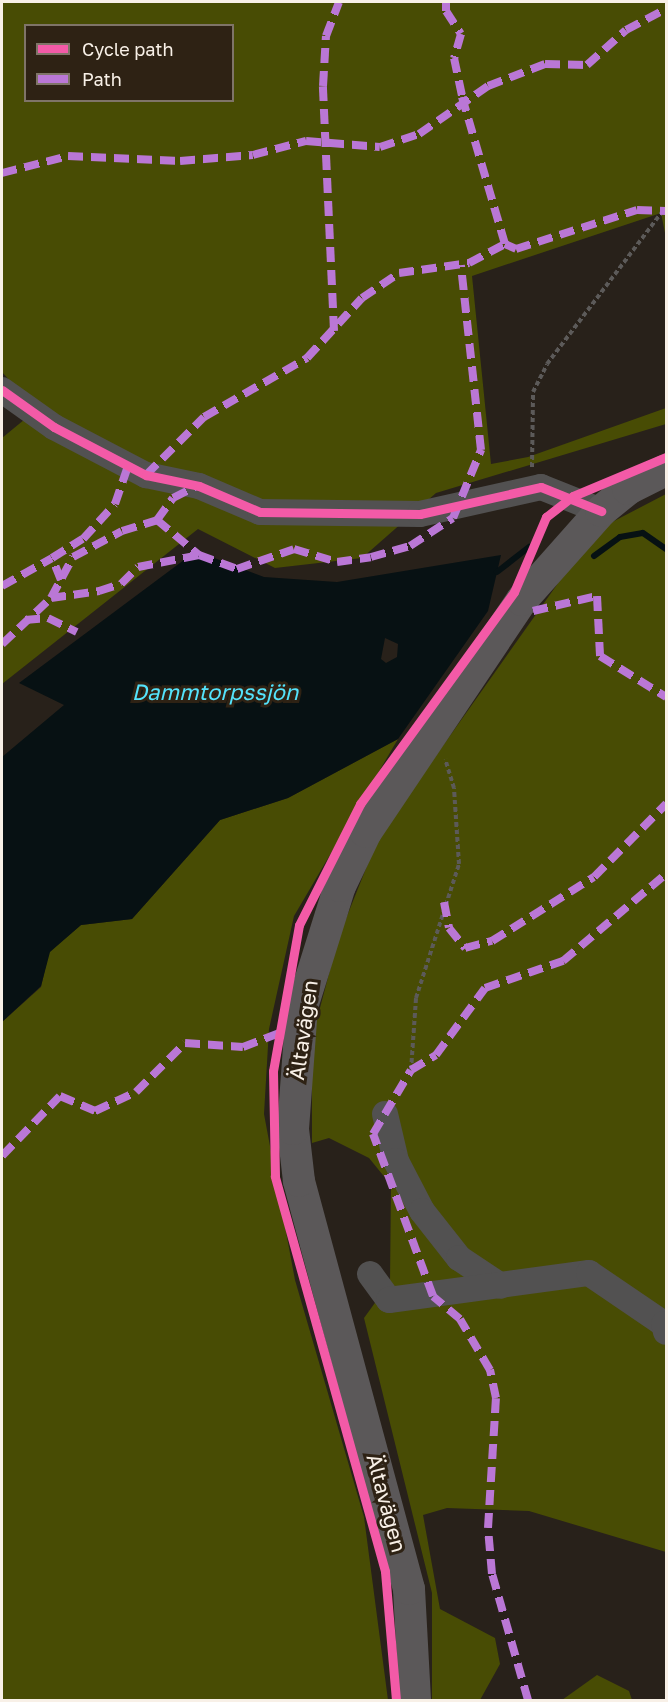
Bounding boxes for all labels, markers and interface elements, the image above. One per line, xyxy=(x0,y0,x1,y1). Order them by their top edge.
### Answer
legend xyxy=(24,24,234,102)
text: Cycle path xyxy=(82,38,174,60)
text: Path xyxy=(82,68,122,90)
water label: Dammtorpssjön xyxy=(132,679,298,705)
street label: Ältavägen xyxy=(283,978,323,1082)
street label: Ältavägen xyxy=(362,1451,412,1555)

